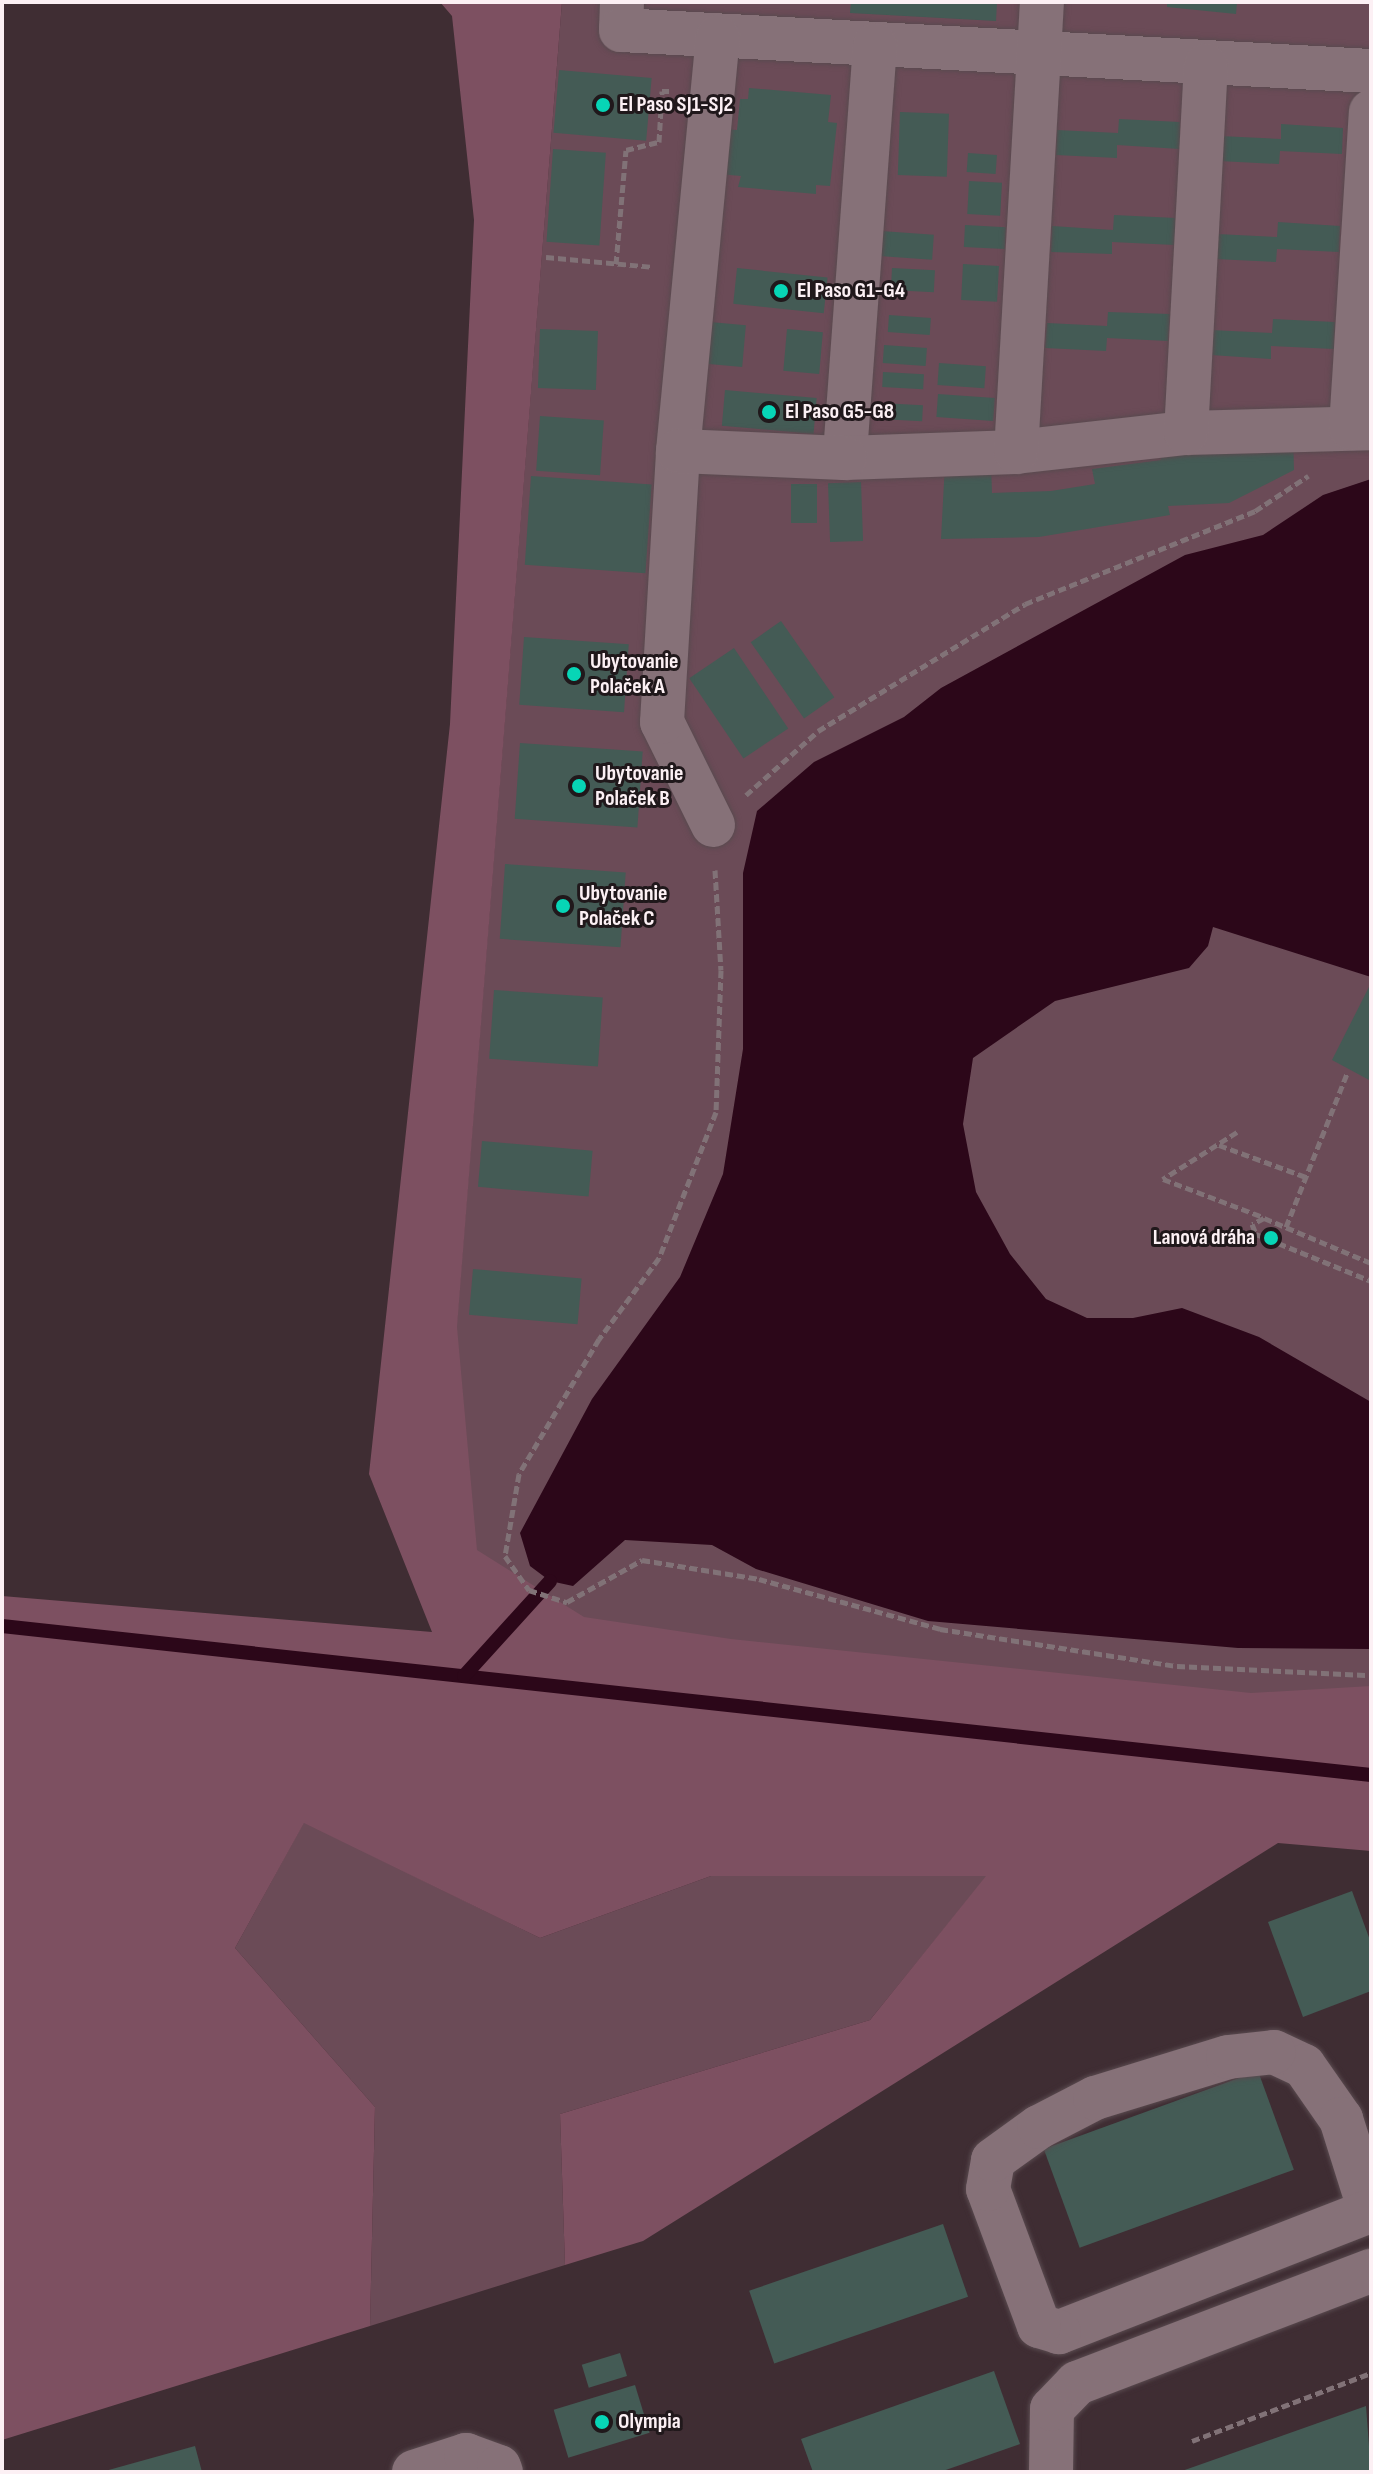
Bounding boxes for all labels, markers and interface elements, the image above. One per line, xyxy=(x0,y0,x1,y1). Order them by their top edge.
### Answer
place label: El Paso SJ1-SJ2 xyxy=(619,92,733,118)
marker: El Paso SJ1-SJ2 xyxy=(594,96,612,114)
place label: El Paso G1-G4 xyxy=(797,278,905,304)
marker: El Paso G1-G4 xyxy=(772,282,790,300)
place label: El Paso G5-G8 xyxy=(785,399,894,425)
marker: El Paso G5-G8 xyxy=(760,403,778,421)
place label: Ubytovanie Polaček A xyxy=(590,648,678,700)
marker: Ubytovanie Polaček A xyxy=(565,665,583,683)
place label: Ubytovanie Polaček B xyxy=(595,760,683,812)
marker: Ubytovanie Polaček B xyxy=(570,777,588,795)
place label: Ubytovanie Polaček C xyxy=(579,880,667,932)
marker: Ubytovanie Polaček C xyxy=(554,897,572,915)
place label: Lanová dráha xyxy=(1153,1225,1255,1251)
marker: Lanová dráha xyxy=(1262,1229,1280,1247)
place label: Olympia xyxy=(618,2409,681,2435)
marker: Olympia xyxy=(593,2413,611,2431)

